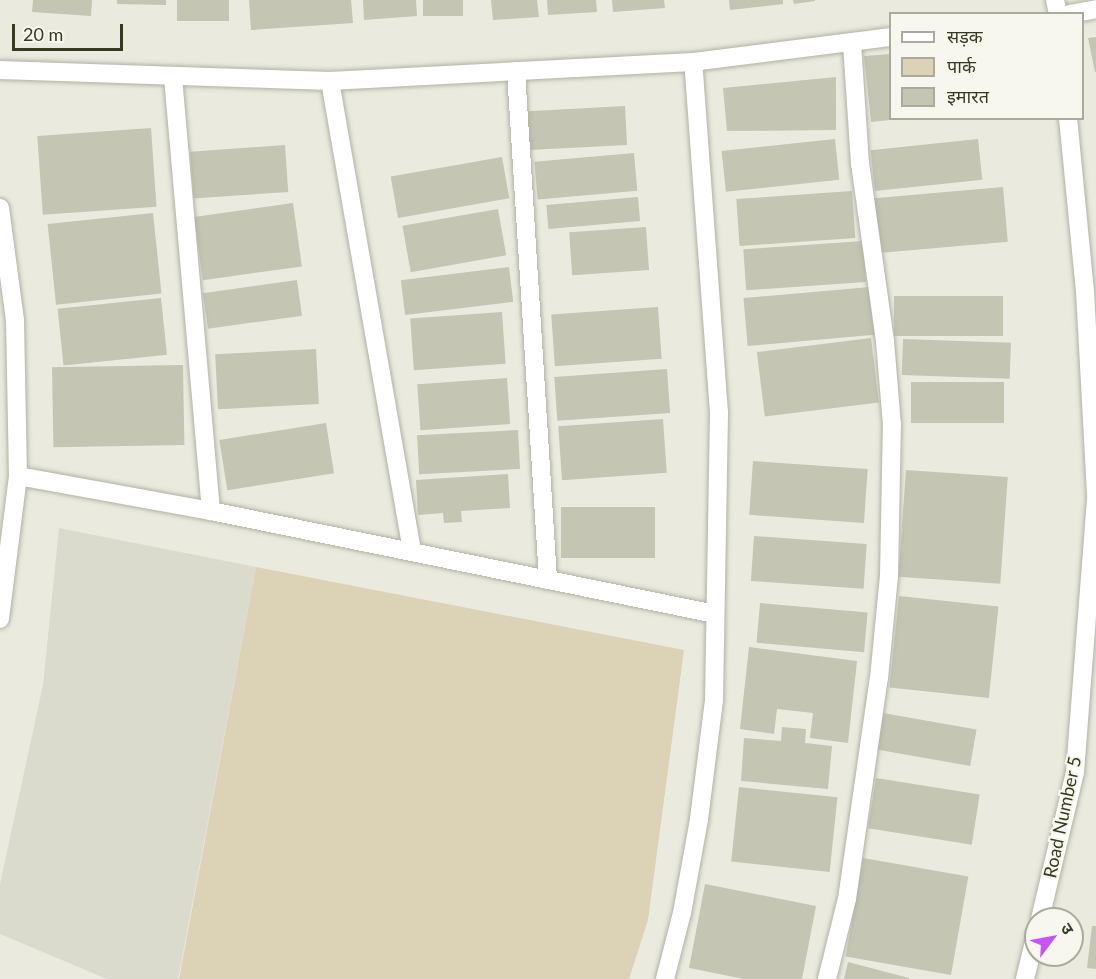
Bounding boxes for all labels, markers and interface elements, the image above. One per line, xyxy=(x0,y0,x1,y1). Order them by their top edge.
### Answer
scale bar xyxy=(15,12,126,50)
legend xyxy=(889,12,1084,120)
text: 20 m xyxy=(23,23,63,45)
text: सड़क xyxy=(947,25,983,47)
text: पार्क xyxy=(947,55,976,77)
text: इमारत xyxy=(947,85,989,107)
street label: Road Number 5 xyxy=(1039,754,1085,880)
north arrow xyxy=(1024,907,1084,967)
text: उ xyxy=(1057,919,1079,937)

